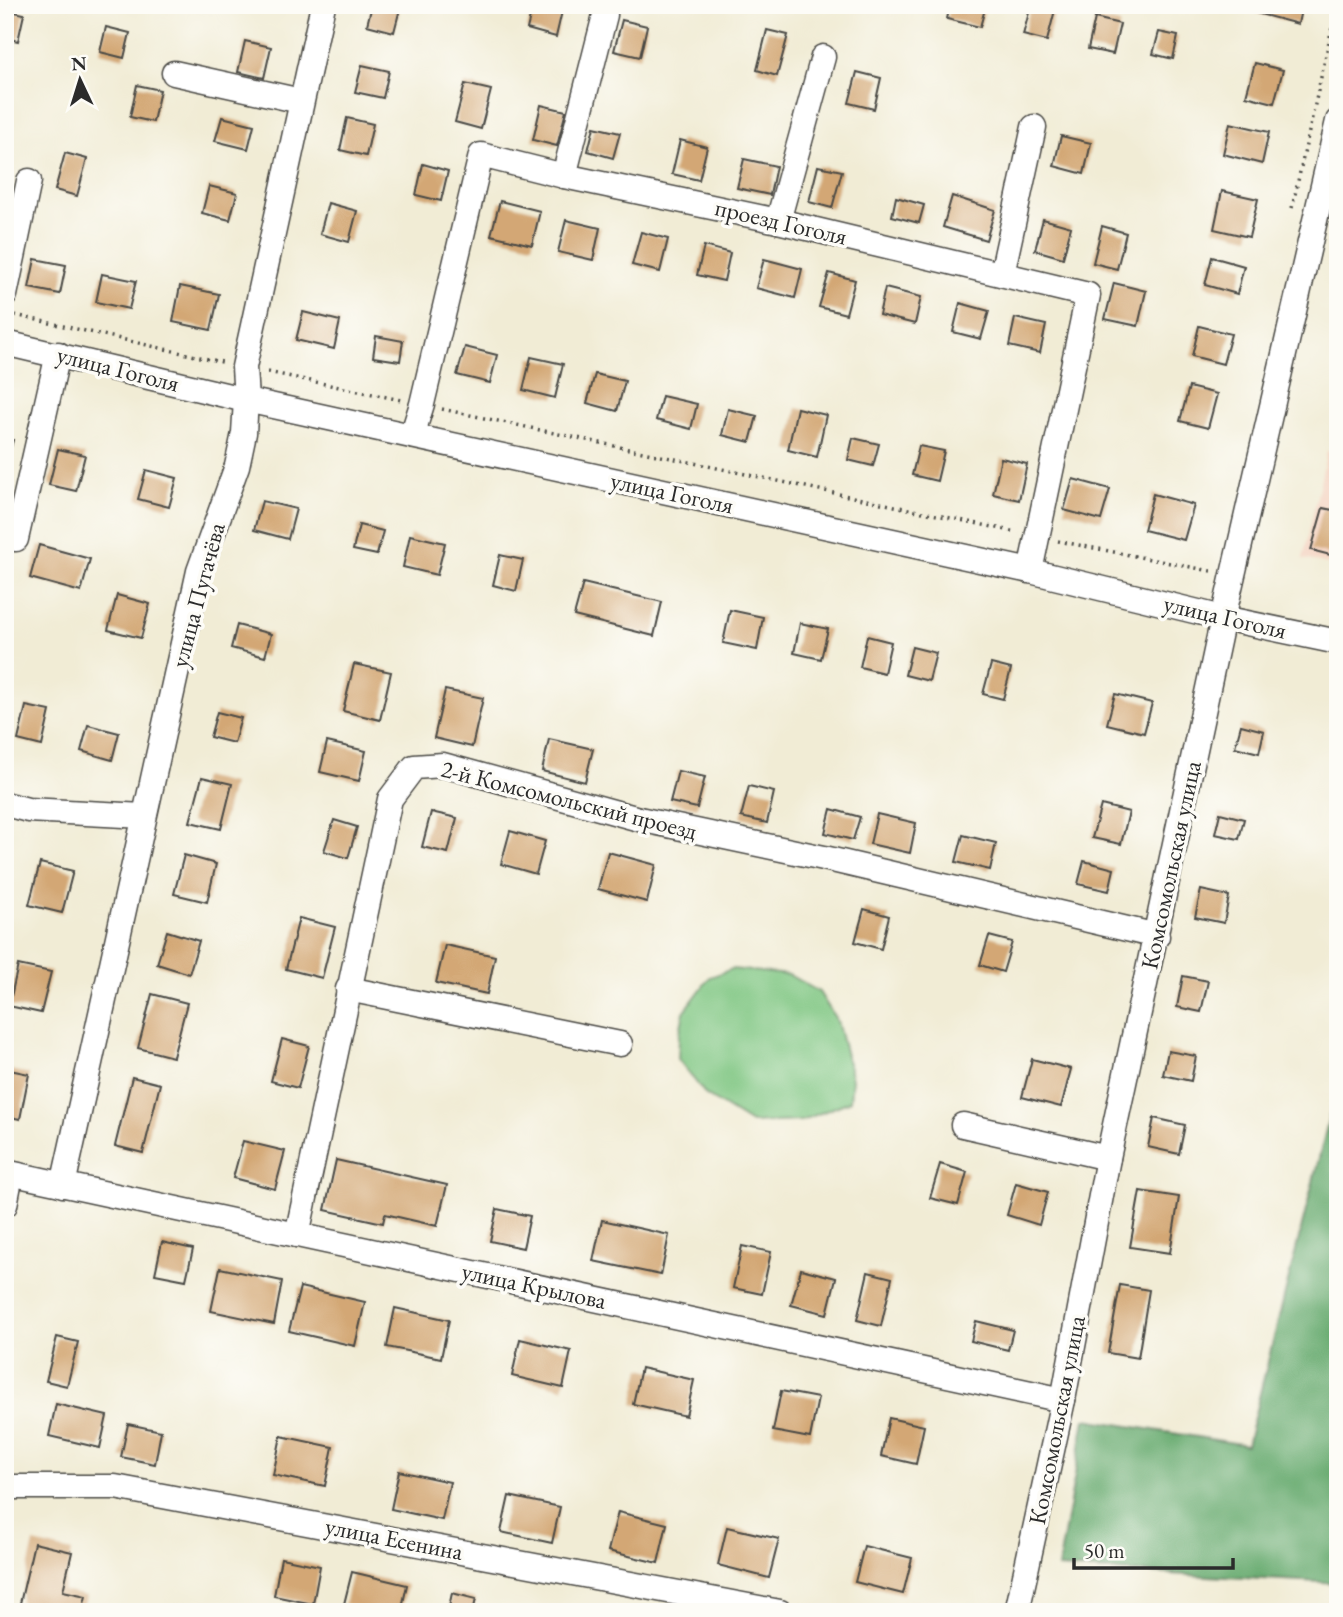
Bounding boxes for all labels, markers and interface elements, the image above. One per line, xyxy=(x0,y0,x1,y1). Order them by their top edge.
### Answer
north arrow xyxy=(46,46,116,116)
text: N xyxy=(70,50,88,77)
street label: проезд Гоголя xyxy=(712,191,850,252)
street label: улица Гоголя xyxy=(54,338,183,399)
street label: улица Гоголя xyxy=(608,464,737,521)
street label: улица Пугачёва xyxy=(163,519,232,671)
street label: улица Гоголя xyxy=(1161,587,1290,646)
street label: 2-й Комсомольский проезд xyxy=(438,753,700,846)
street label: Комсомольская улица xyxy=(1133,758,1208,972)
street label: улица Крылова xyxy=(459,1255,610,1316)
street label: Комсомольская улица xyxy=(1021,1312,1092,1527)
street label: улица Есенина xyxy=(323,1510,466,1567)
scale bar xyxy=(1074,1526,1233,1570)
text: 50 m xyxy=(1084,1537,1125,1564)

